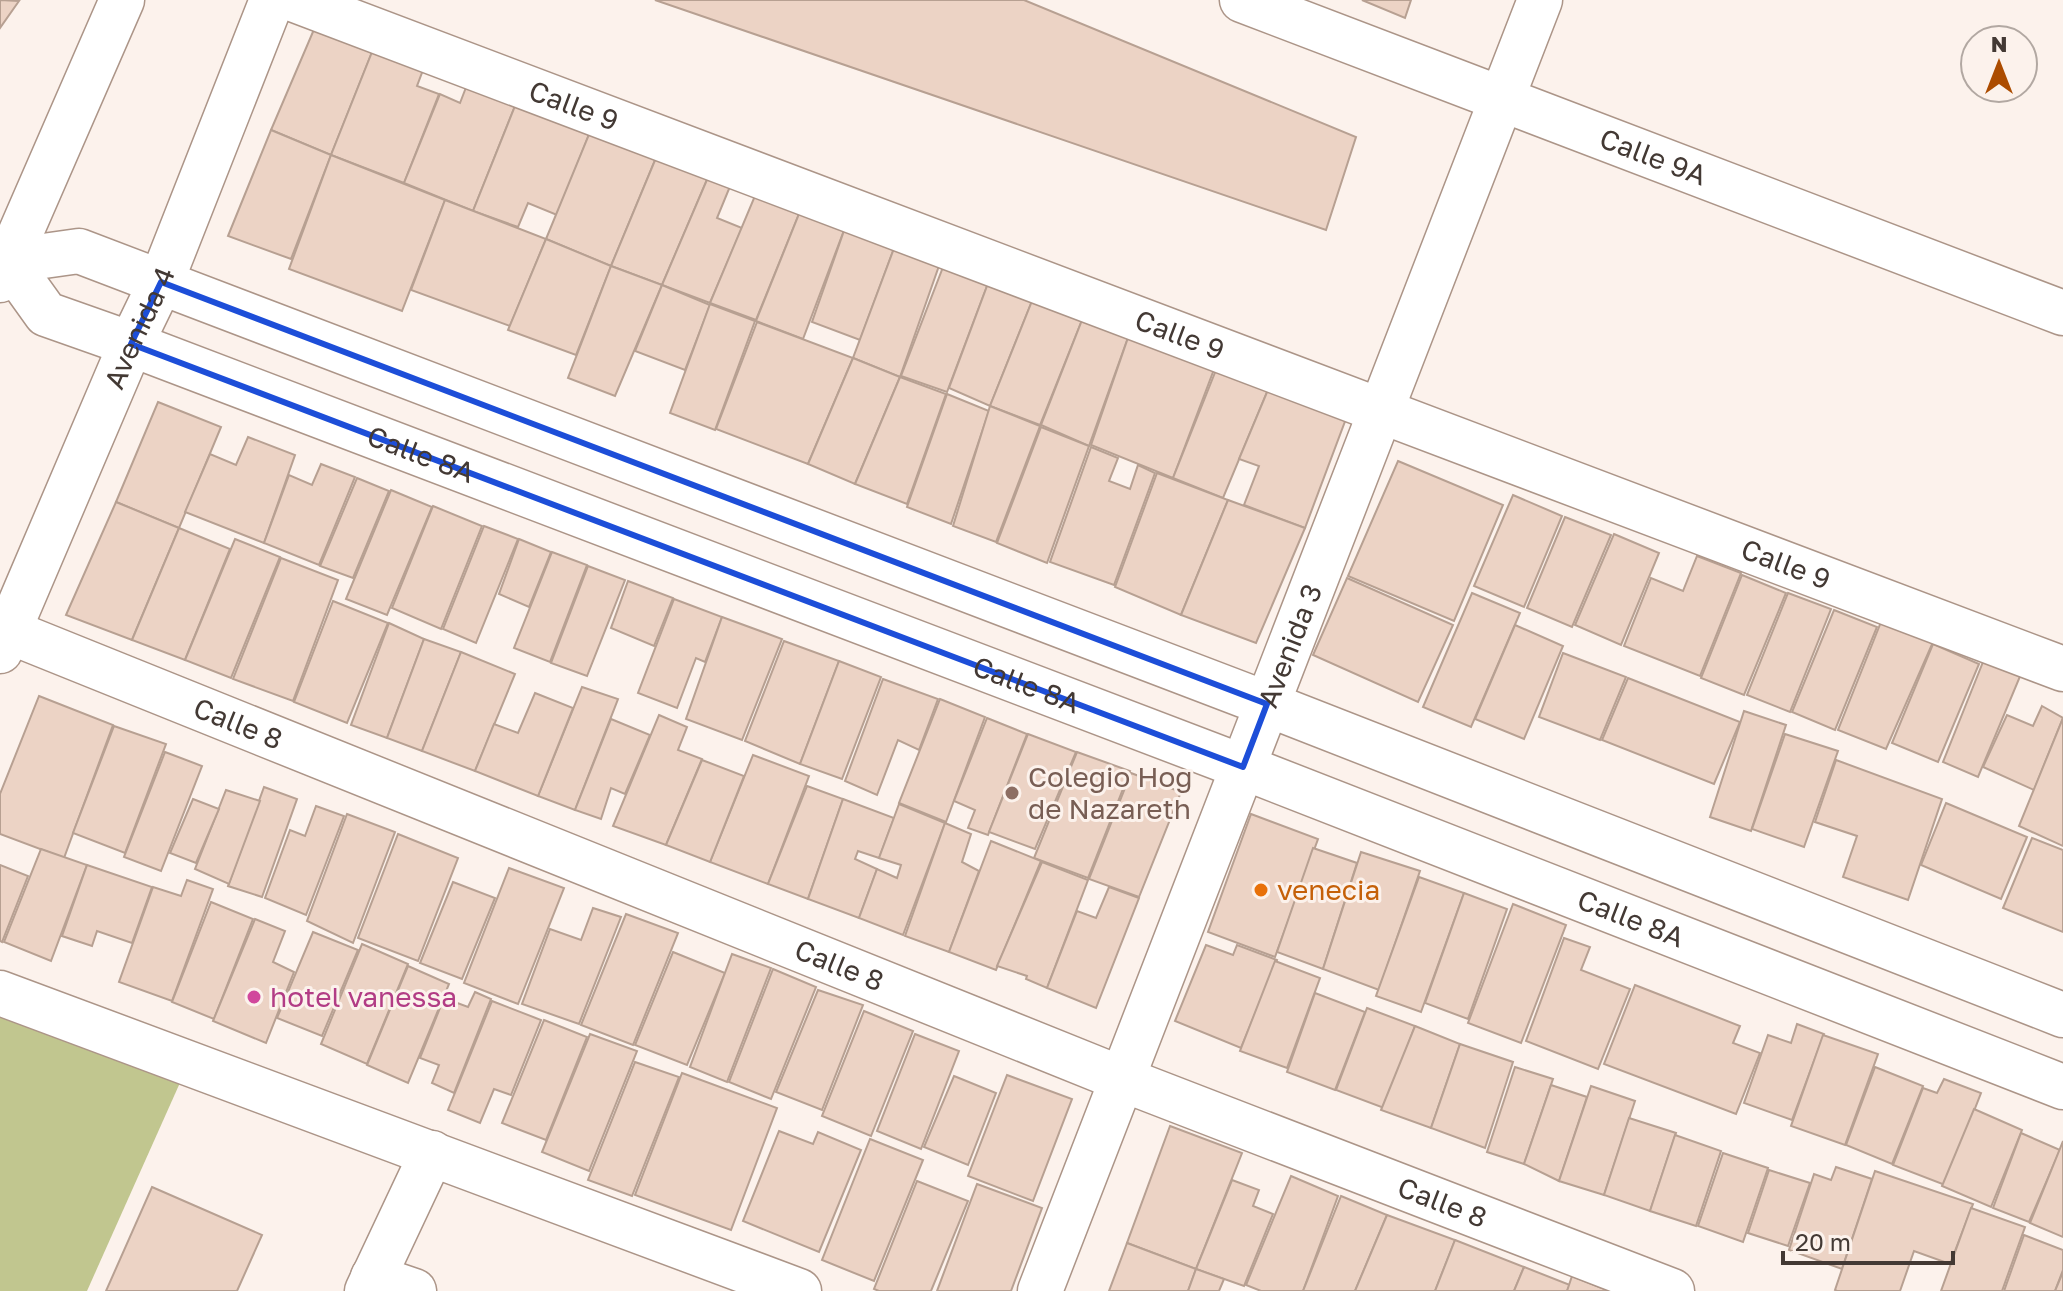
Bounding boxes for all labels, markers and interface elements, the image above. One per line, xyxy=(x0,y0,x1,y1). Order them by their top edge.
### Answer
north arrow xyxy=(1959,24,2039,104)
text: N xyxy=(1991,30,2007,57)
street label: Calle 9 xyxy=(525,73,623,137)
street label: Calle 9A xyxy=(1595,121,1712,192)
street label: Avenida 4 xyxy=(97,262,181,393)
street label: Calle 9 xyxy=(1131,302,1229,366)
street label: Calle 8A xyxy=(363,419,479,489)
street label: Calle 9 xyxy=(1737,532,1835,596)
street label: Avenida 3 xyxy=(1251,579,1328,712)
street label: Calle 8A xyxy=(969,649,1085,720)
street label: Calle 8 xyxy=(189,690,288,756)
place label: Colegio Hog de Nazareth xyxy=(1028,760,1193,825)
marker: Colegio Hog de Nazareth xyxy=(1003,784,1021,802)
place label: venecia xyxy=(1277,873,1380,906)
marker: venecia xyxy=(1252,881,1270,899)
street label: Calle 8A xyxy=(1573,882,1689,954)
street label: Calle 8 xyxy=(790,932,889,997)
place label: hotel vanessa xyxy=(270,980,457,1013)
marker: hotel vanessa xyxy=(245,988,263,1006)
street label: Calle 8 xyxy=(1393,1170,1492,1234)
scale bar xyxy=(1783,1215,1953,1265)
text: 20 m xyxy=(1795,1227,1851,1256)

